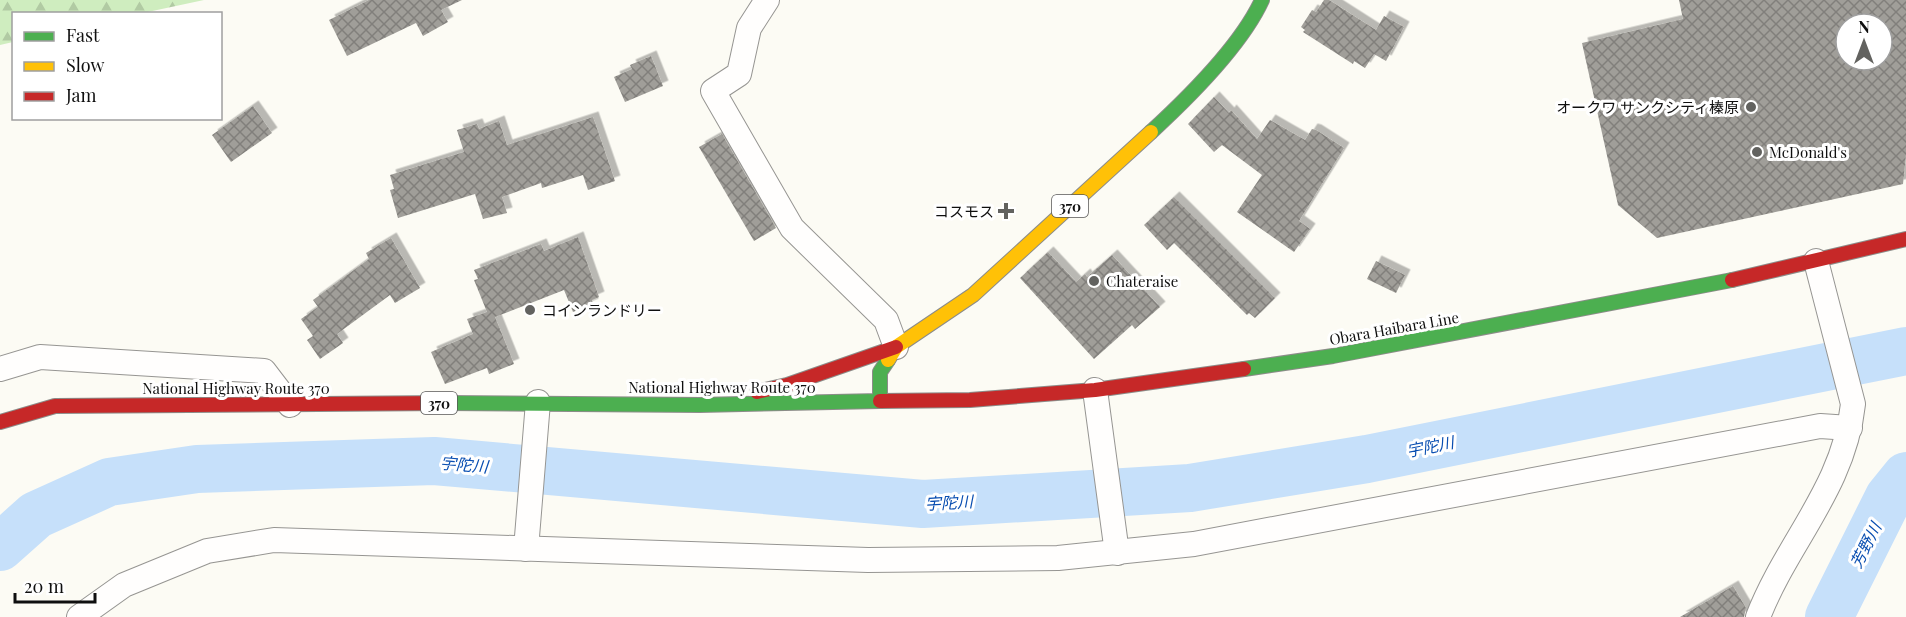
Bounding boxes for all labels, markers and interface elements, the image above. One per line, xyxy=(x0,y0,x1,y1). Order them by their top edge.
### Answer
legend xyxy=(12,12,222,120)
north arrow xyxy=(1834,12,1894,72)
text: N xyxy=(1858,16,1870,37)
text: Fast xyxy=(66,23,100,47)
text: Slow xyxy=(66,53,104,77)
text: Jam xyxy=(65,83,96,107)
place label: オークワ サンクシティ榛原 xyxy=(1556,97,1739,117)
marker: オークワ サンクシティ榛原 xyxy=(1744,100,1758,114)
place label: McDonald's xyxy=(1769,142,1847,162)
marker: McDonald's xyxy=(1750,145,1764,159)
road number: 370 xyxy=(1052,195,1088,217)
place label: コスモス xyxy=(934,201,994,221)
marker: コスモス xyxy=(999,204,1013,218)
place label: Chateraise xyxy=(1106,271,1178,291)
marker: Chateraise xyxy=(1087,274,1101,288)
place label: コインランドリー xyxy=(542,300,662,320)
marker: コインランドリー xyxy=(523,303,537,317)
street label: Obara Haibara Line xyxy=(1328,307,1460,349)
street label: National Highway Route 370 xyxy=(628,377,816,397)
street label: National Highway Route 370 xyxy=(142,378,330,398)
road number: 370 xyxy=(421,392,457,414)
water label: 宇陀川 xyxy=(1404,431,1458,461)
water label: 宇陀川 xyxy=(439,451,491,477)
water label: 宇陀川 xyxy=(924,490,976,514)
water label: 芳野川 xyxy=(1845,517,1886,571)
scale bar xyxy=(15,566,94,604)
text: 20 m xyxy=(24,574,64,598)

